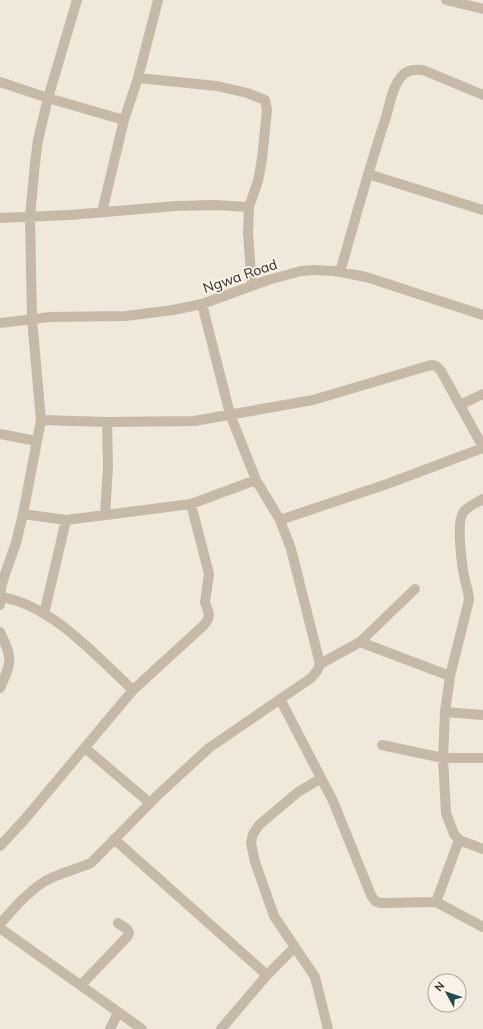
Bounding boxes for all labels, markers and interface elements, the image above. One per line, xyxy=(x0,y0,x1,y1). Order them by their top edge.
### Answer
street label: Ngwa Road xyxy=(201,255,279,297)
north arrow xyxy=(427,973,467,1013)
text: N xyxy=(431,979,447,994)

